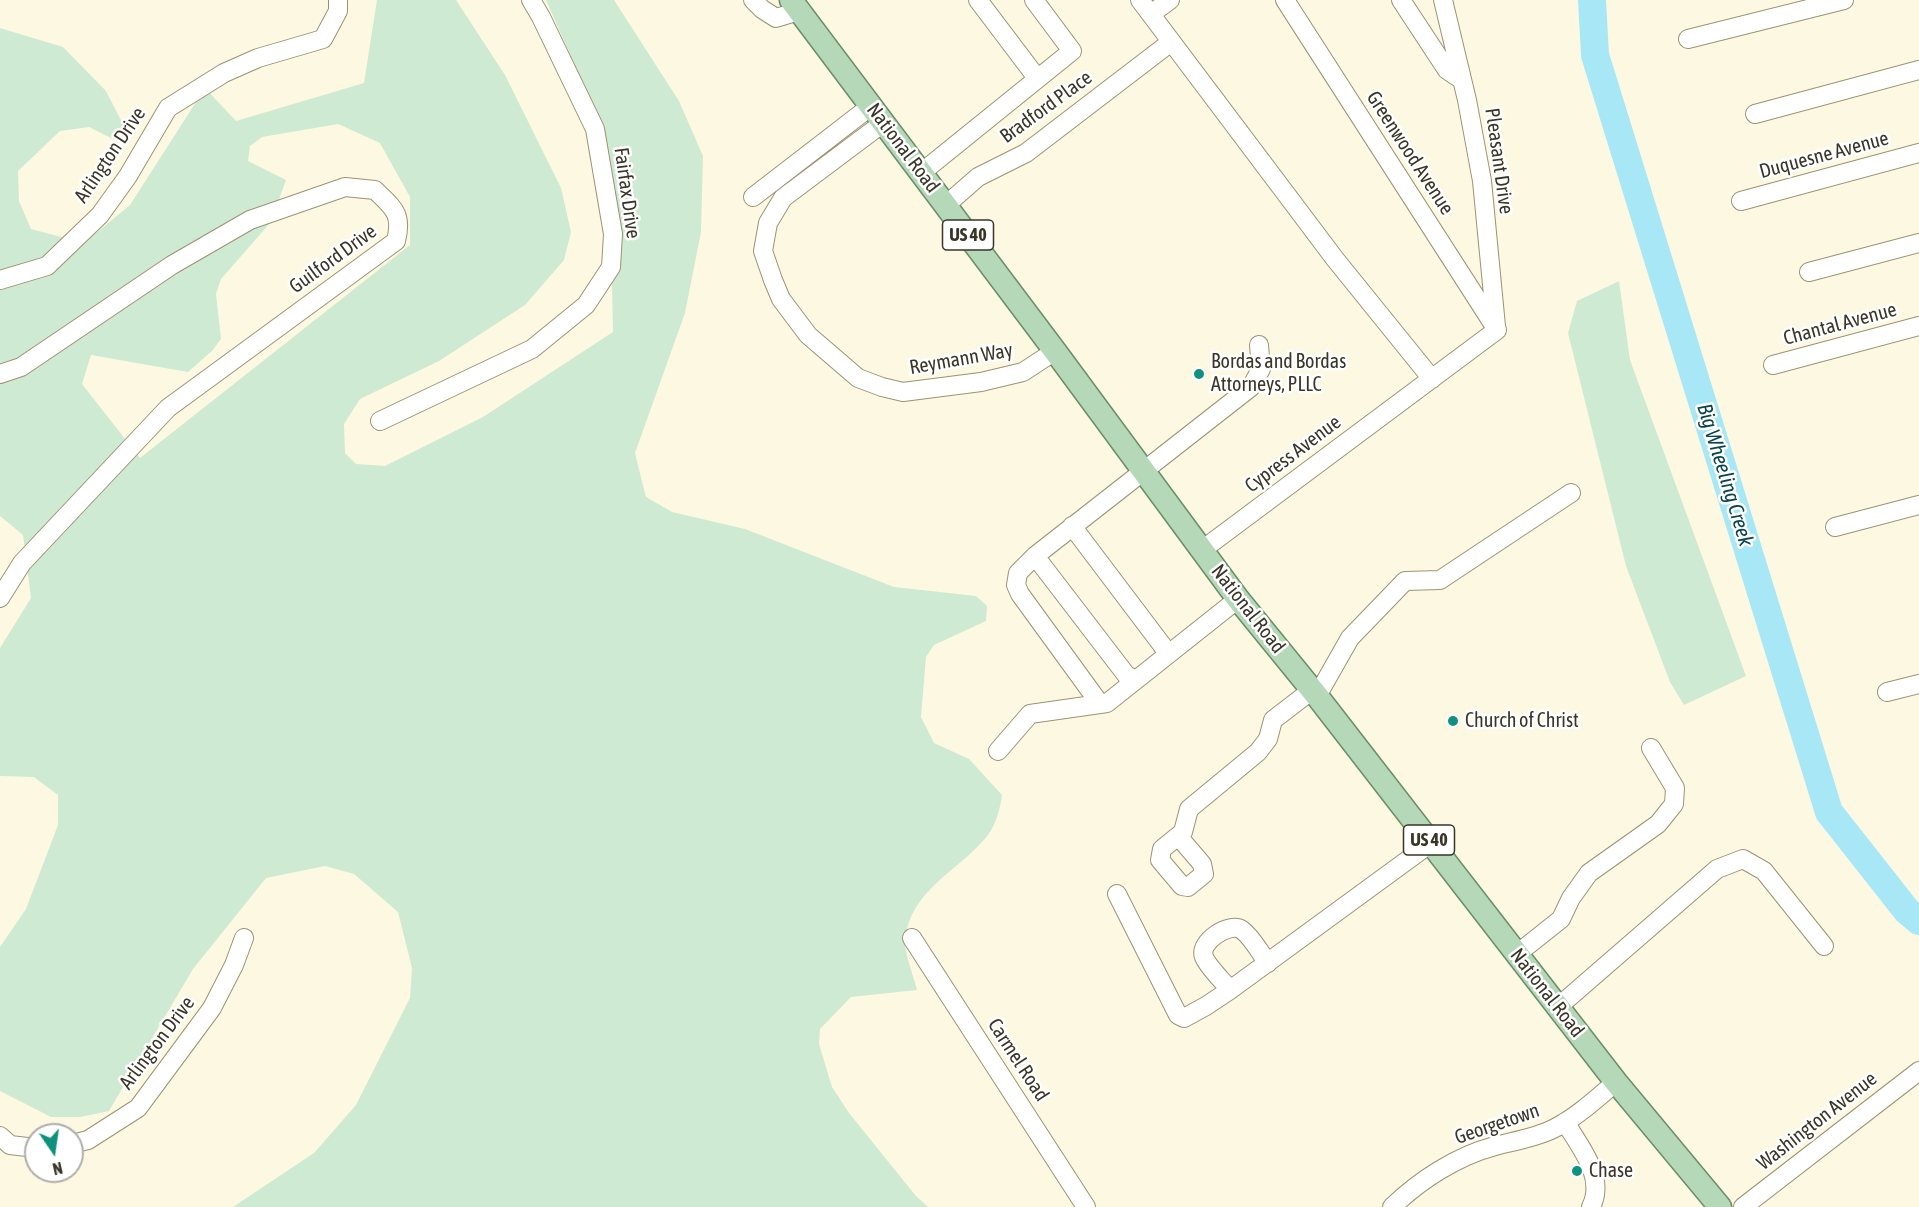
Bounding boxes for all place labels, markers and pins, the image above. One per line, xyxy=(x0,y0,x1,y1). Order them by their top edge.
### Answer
place label: Bordas and Bordas Attorneys, PLLC xyxy=(1211,350,1346,397)
marker: Bordas and Bordas Attorneys, PLLC xyxy=(1192,367,1206,381)
place label: Church of Christ xyxy=(1465,709,1579,733)
marker: Church of Christ xyxy=(1446,714,1460,728)
place label: Chase xyxy=(1589,1159,1633,1183)
marker: Chase xyxy=(1570,1164,1584,1178)

